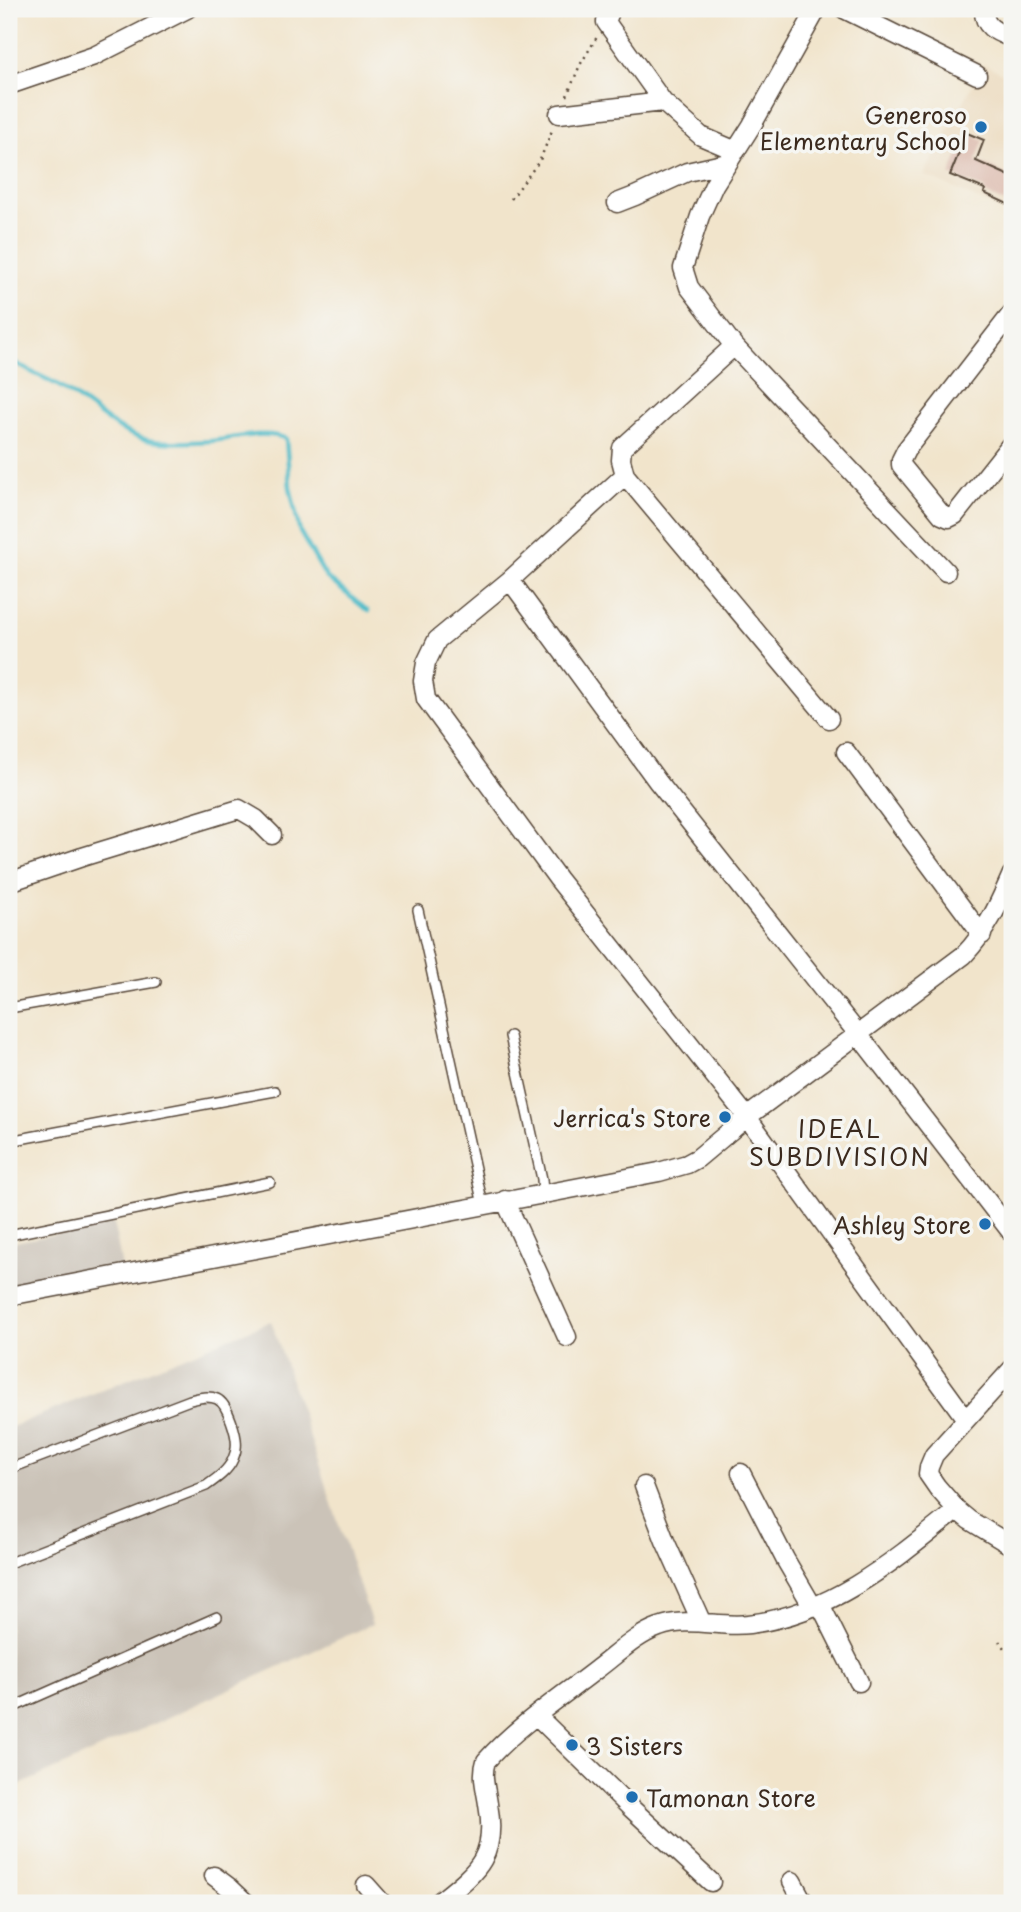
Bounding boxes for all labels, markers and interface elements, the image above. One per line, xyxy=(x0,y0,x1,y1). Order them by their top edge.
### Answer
place label: Generoso Elementary School xyxy=(760,97,967,158)
marker: Generoso Elementary School xyxy=(973,119,989,135)
place label: Jerrica's Store xyxy=(553,1100,711,1135)
marker: Jerrica's Store xyxy=(717,1109,733,1125)
district label: IDEAL SUBDIVISION xyxy=(749,1110,931,1174)
place label: Ashley Store xyxy=(833,1207,971,1242)
marker: Ashley Store xyxy=(977,1216,993,1232)
place label: 3 Sisters xyxy=(586,1728,683,1763)
marker: 3 Sisters xyxy=(564,1737,580,1753)
place label: Tamonan Store xyxy=(646,1780,816,1815)
marker: Tamonan Store xyxy=(624,1789,640,1805)

